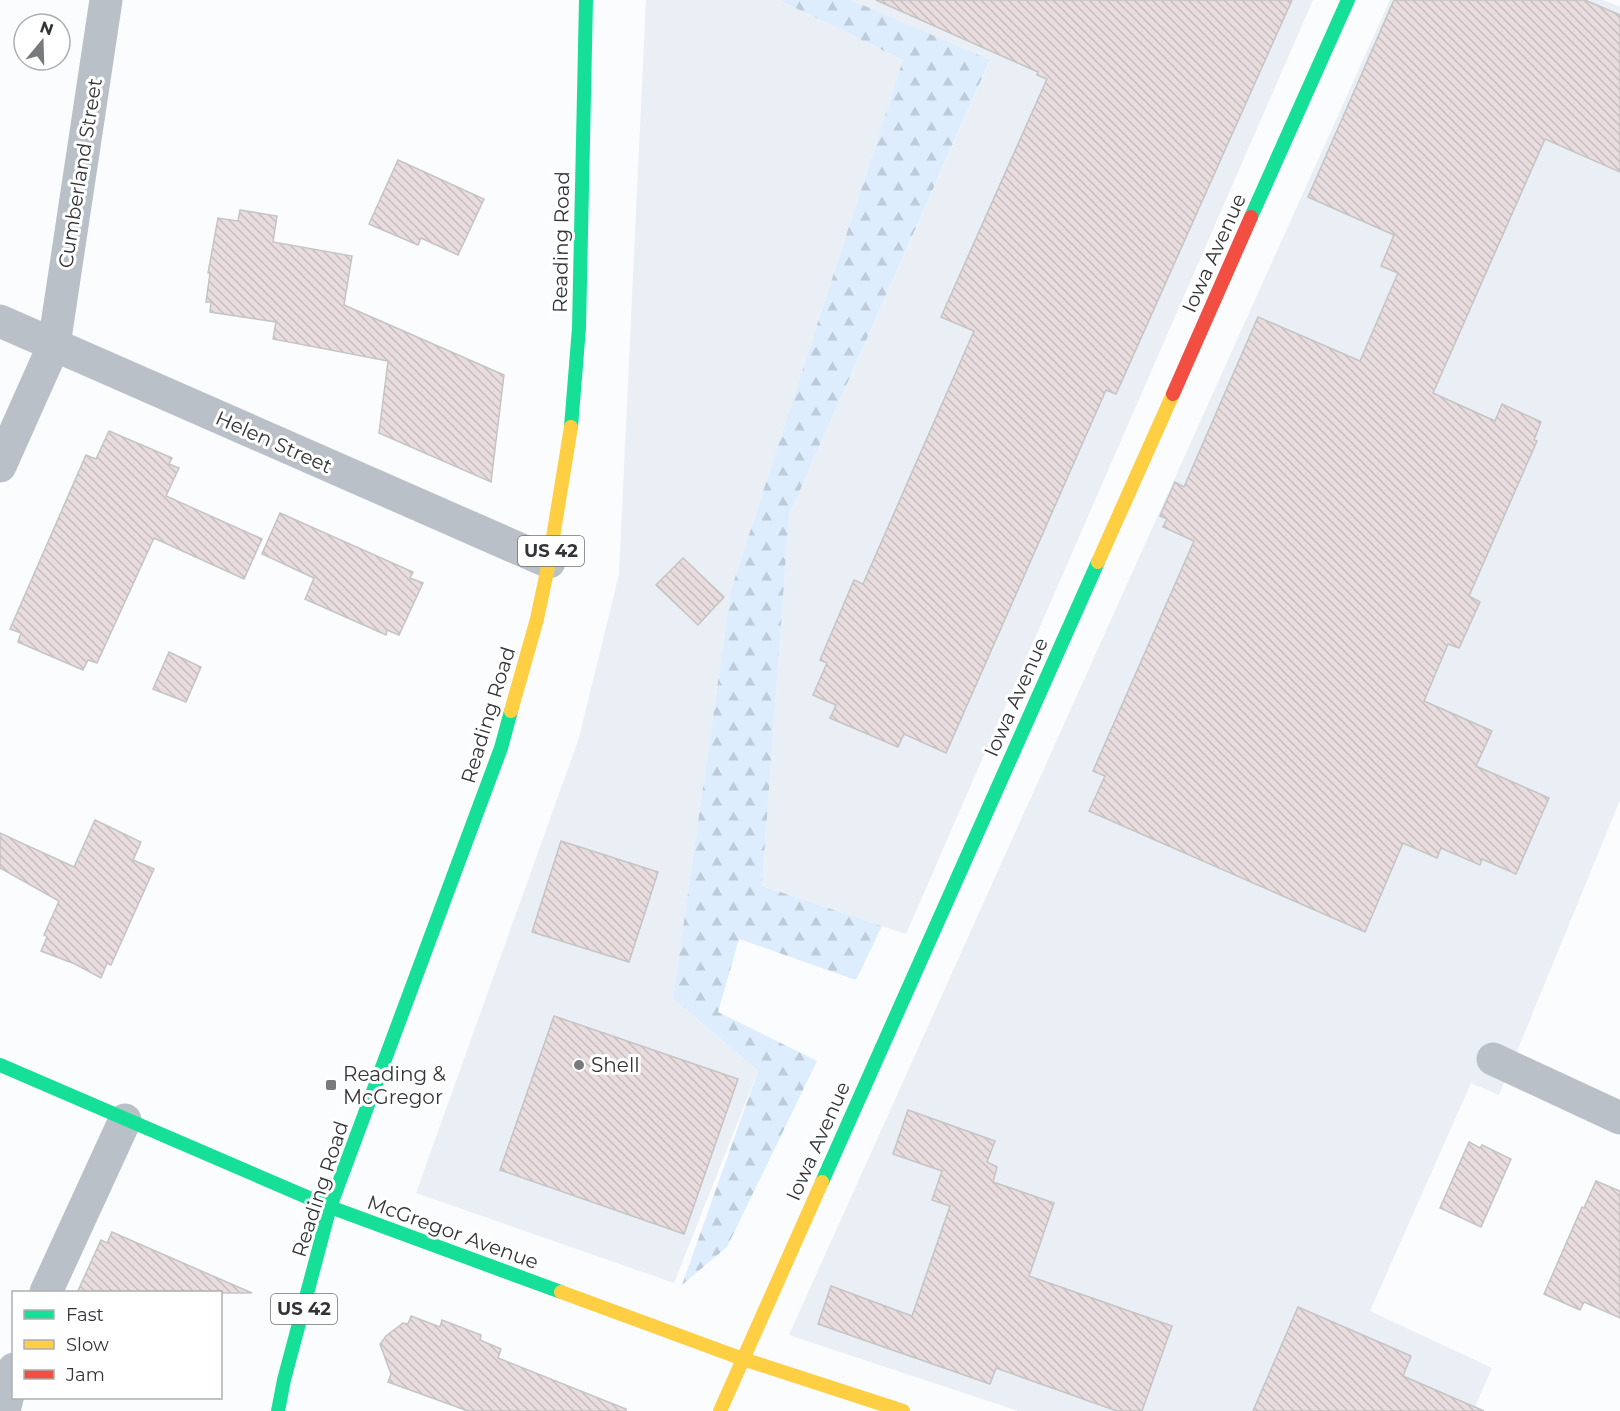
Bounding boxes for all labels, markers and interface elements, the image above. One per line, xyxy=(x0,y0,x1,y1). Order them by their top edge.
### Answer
north arrow xyxy=(12,12,72,72)
text: N xyxy=(38,17,56,39)
street label: Cumberland Street xyxy=(53,76,107,270)
street label: Reading Road xyxy=(548,171,574,313)
street label: Iowa Avenue xyxy=(1177,190,1251,316)
street label: Helen Street xyxy=(212,406,336,478)
road number: US 42 xyxy=(518,536,584,566)
street label: Iowa Avenue xyxy=(979,634,1053,760)
street label: Reading Road xyxy=(456,644,520,786)
place label: Shell xyxy=(591,1053,640,1077)
marker: Shell xyxy=(572,1058,586,1072)
place label: Reading & McGregor xyxy=(343,1062,446,1109)
marker: Reading & McGregor xyxy=(324,1078,338,1092)
street label: Iowa Avenue xyxy=(781,1078,855,1204)
street label: Reading Road xyxy=(287,1118,353,1260)
street label: McGregor Avenue xyxy=(364,1190,542,1274)
legend xyxy=(12,1291,222,1399)
road number: US 42 xyxy=(271,1294,337,1324)
text: Fast xyxy=(66,1304,104,1326)
text: Slow xyxy=(66,1334,109,1356)
text: Jam xyxy=(65,1364,105,1386)

